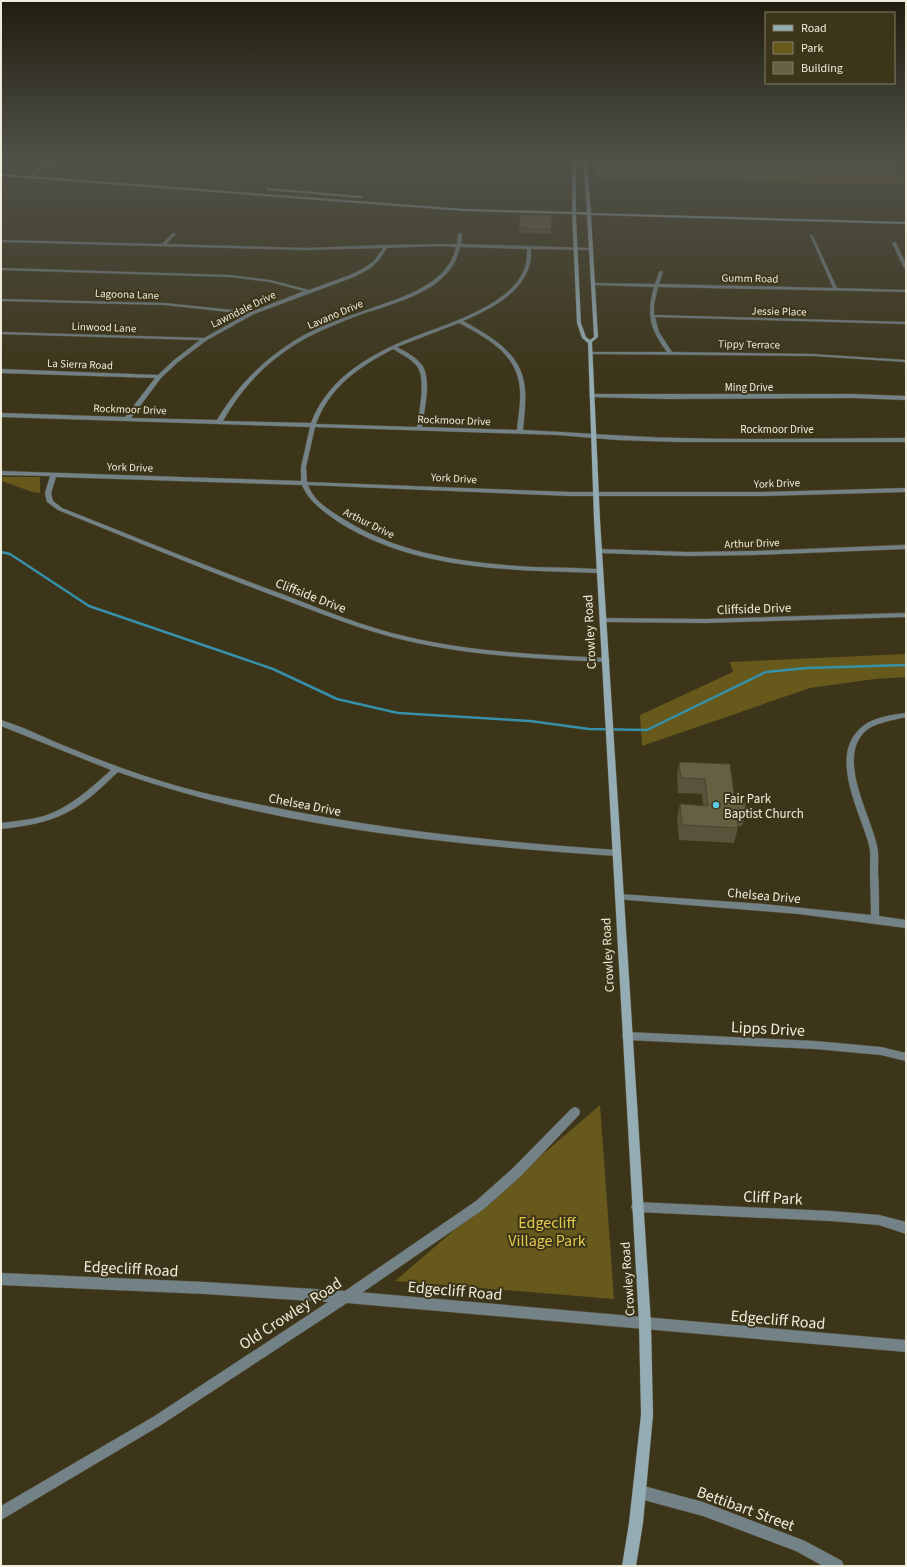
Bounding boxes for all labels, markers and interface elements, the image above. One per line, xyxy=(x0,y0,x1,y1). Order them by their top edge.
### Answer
legend xyxy=(765,12,895,84)
text: Road xyxy=(801,20,827,37)
text: Park xyxy=(801,40,823,57)
text: Building xyxy=(801,60,843,77)
street label: Gumm Road xyxy=(721,271,779,286)
street label: Lagoona Lane xyxy=(95,286,160,303)
street label: Lawndale Drive xyxy=(208,287,279,332)
street label: Lavano Drive xyxy=(305,296,366,333)
street label: Jessie Place xyxy=(751,304,807,319)
street label: Linwood Lane xyxy=(71,319,137,336)
street label: Tippy Terrace xyxy=(718,336,781,353)
street label: La Sierra Road xyxy=(47,356,113,373)
street label: Ming Drive xyxy=(725,380,774,395)
street label: Rockmoor Drive xyxy=(93,401,167,418)
street label: Rockmoor Drive xyxy=(417,412,491,429)
street label: Rockmoor Drive xyxy=(740,422,814,437)
street label: York Drive xyxy=(106,459,154,476)
street label: York Drive xyxy=(430,470,478,487)
street label: York Drive xyxy=(753,475,801,492)
street label: Arthur Drive xyxy=(341,505,397,543)
street label: Arthur Drive xyxy=(724,535,780,552)
street label: Cliffside Drive xyxy=(273,574,349,618)
street label: Crowley Road xyxy=(579,594,601,670)
street label: Cliffside Drive xyxy=(717,599,792,619)
street label: Chelsea Drive xyxy=(267,789,343,821)
place label: Fair Park Baptist Church xyxy=(724,790,804,823)
marker: Fair Park Baptist Church xyxy=(711,800,721,810)
street label: Chelsea Drive xyxy=(727,884,801,908)
street label: Crowley Road xyxy=(597,917,619,993)
street label: Lipps Drive xyxy=(730,1016,806,1042)
street label: Cliff Park xyxy=(743,1185,803,1211)
park label: Edgecliff Village Park xyxy=(508,1212,586,1252)
street label: Crowley Road xyxy=(616,1241,640,1317)
street label: Edgecliff Road xyxy=(83,1256,179,1282)
street label: Old Crowley Road xyxy=(235,1272,346,1355)
street label: Edgecliff Road xyxy=(407,1276,503,1306)
street label: Edgecliff Road xyxy=(730,1305,826,1335)
street label: Bettibart Street xyxy=(694,1481,798,1537)

